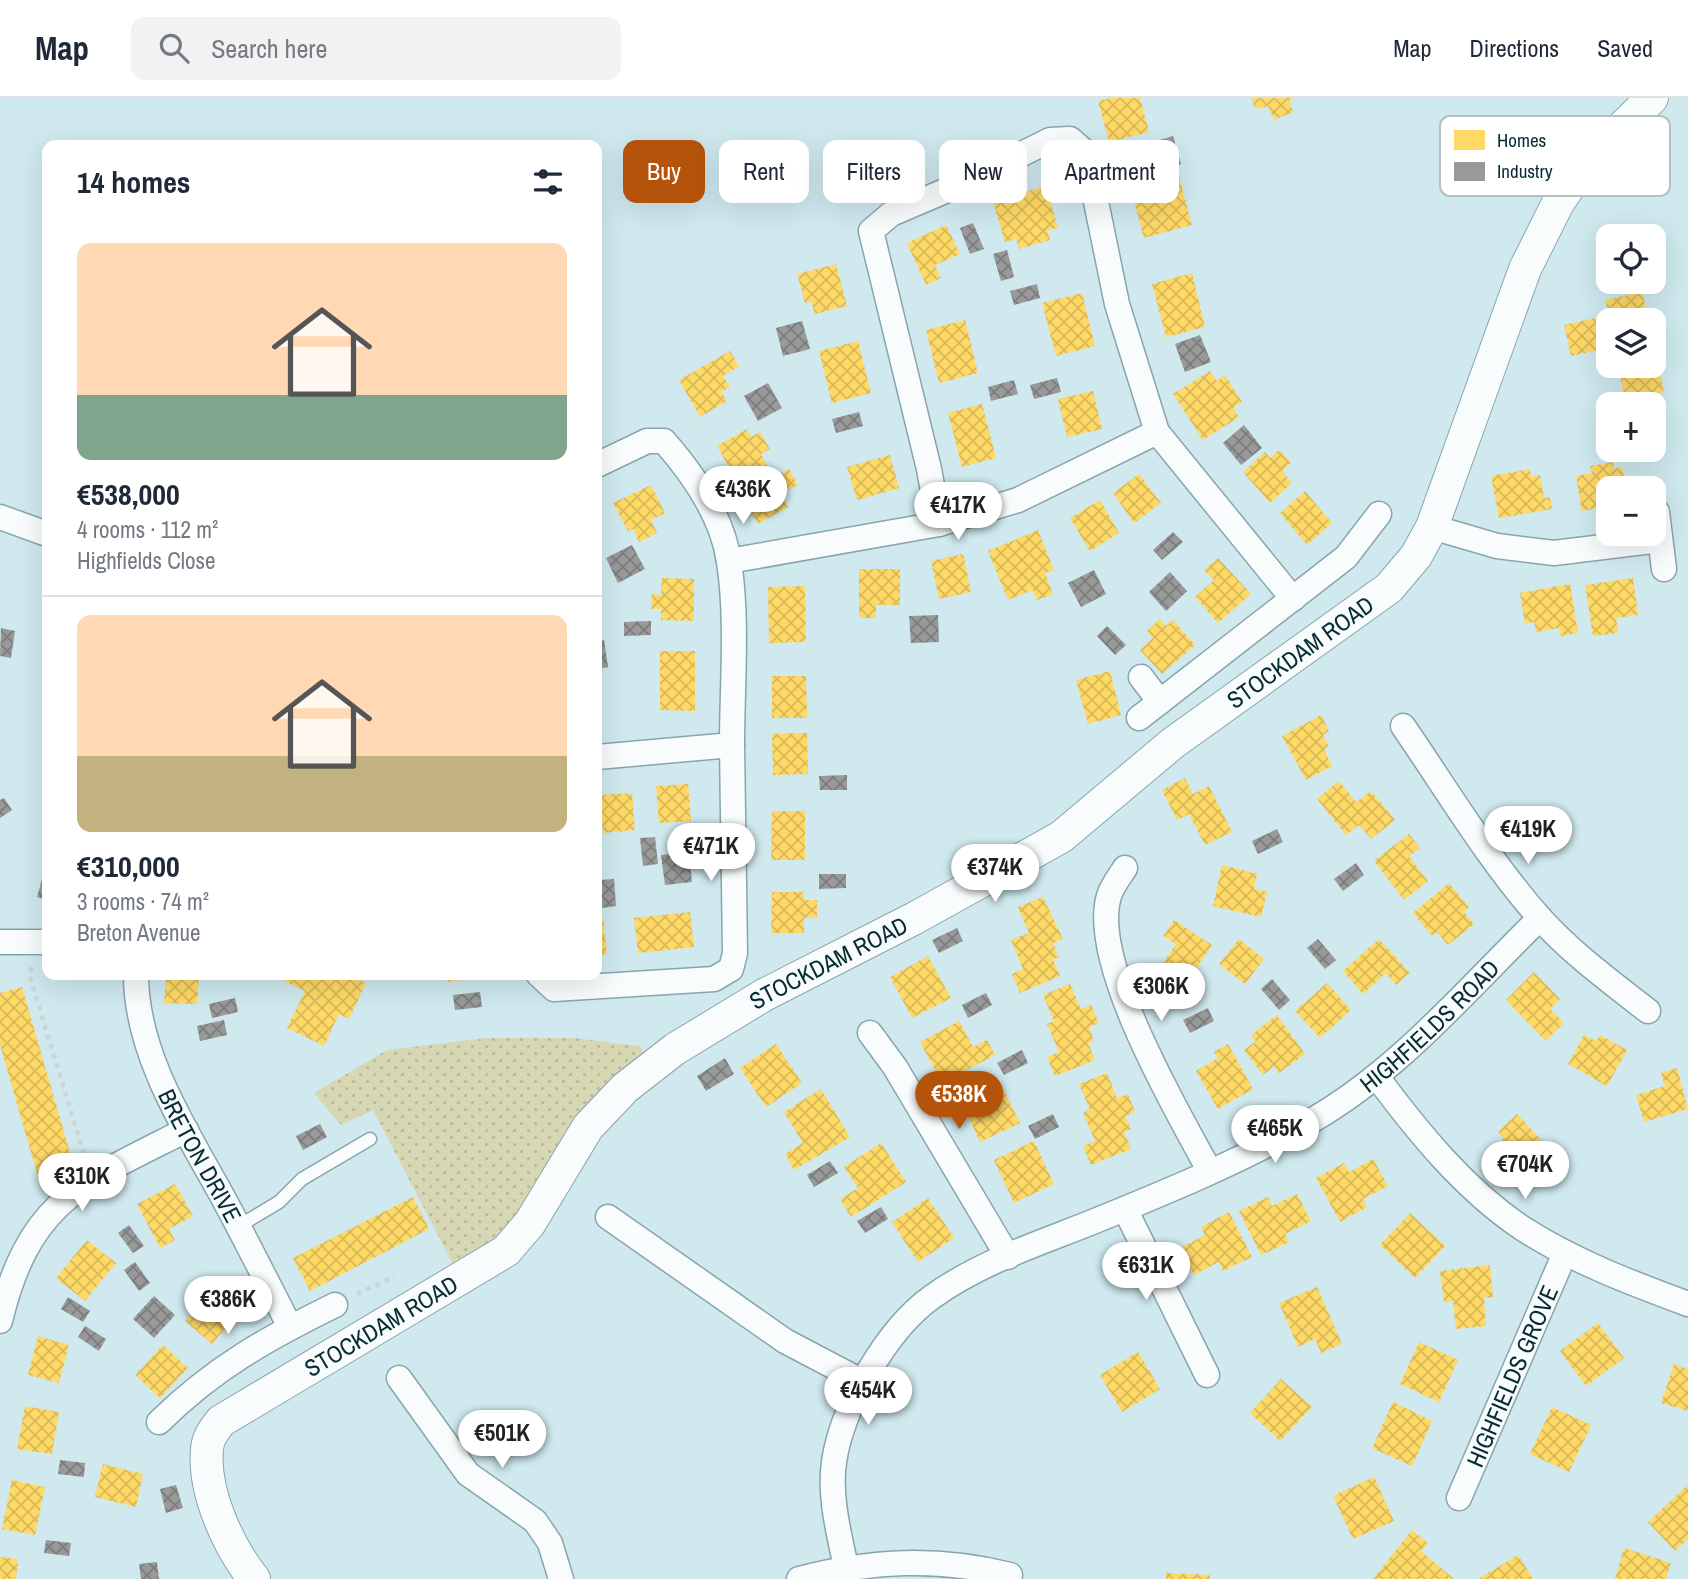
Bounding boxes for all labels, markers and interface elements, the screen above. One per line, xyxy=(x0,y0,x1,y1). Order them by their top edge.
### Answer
search box xyxy=(131,17,621,80)
text: Map xyxy=(35,26,89,70)
icon: search xyxy=(155,29,193,67)
text: Search here xyxy=(211,31,327,66)
text: Map xyxy=(1393,32,1431,64)
text: Directions xyxy=(1469,32,1559,64)
text: Saved xyxy=(1597,32,1653,64)
legend xyxy=(1440,116,1670,196)
text: Homes xyxy=(1497,127,1547,153)
chip: Buy xyxy=(623,140,705,203)
chip: Rent xyxy=(719,140,809,203)
chip: Filters xyxy=(823,140,925,203)
chip: New xyxy=(939,140,1027,203)
chip: Apartment xyxy=(1041,140,1179,203)
text: Industry xyxy=(1497,158,1553,184)
text: 14 homes xyxy=(77,162,191,202)
icon: filters xyxy=(529,163,567,201)
map controls xyxy=(1596,224,1666,546)
button: locate xyxy=(1596,224,1666,294)
icon: home xyxy=(259,289,385,415)
button: layers xyxy=(1596,308,1666,378)
button: + xyxy=(1596,392,1666,462)
pin: €436K xyxy=(694,466,792,526)
text: €436K xyxy=(715,473,771,504)
text: €538,000 xyxy=(77,474,180,514)
button: − xyxy=(1596,476,1666,546)
pin: €417K xyxy=(909,482,1007,542)
text: €417K xyxy=(930,489,986,520)
text: 4 rooms · 112 m² xyxy=(77,514,218,545)
text: Highfields Close xyxy=(77,545,215,576)
street label: STOCKDAM ROAD xyxy=(1220,588,1380,716)
icon: home xyxy=(259,661,385,787)
pin: €419K xyxy=(1479,806,1577,866)
text: €419K xyxy=(1500,813,1556,844)
pin: €471K xyxy=(662,824,760,883)
text: €471K xyxy=(683,830,739,861)
pin: €374K xyxy=(946,844,1044,904)
text: €310,000 xyxy=(77,846,180,886)
text: €374K xyxy=(967,851,1023,882)
text: 3 rooms · 74 m² xyxy=(77,886,209,917)
street label: STOCKDAM ROAD xyxy=(743,909,913,1016)
text: Breton Avenue xyxy=(77,917,200,948)
street label: HIGHFIELDS ROAD xyxy=(1353,952,1506,1099)
pin: €306K xyxy=(1112,964,1210,1023)
text: €306K xyxy=(1133,970,1189,1001)
pin: €538K xyxy=(910,1072,1008,1131)
text: €538K xyxy=(931,1078,987,1109)
street label: BRETON DRIVE xyxy=(151,1084,249,1228)
pin: €465K xyxy=(1226,1105,1324,1165)
text: €465K xyxy=(1247,1112,1303,1143)
pin: €704K xyxy=(1476,1142,1574,1201)
text: €704K xyxy=(1497,1148,1553,1179)
pin: €310K xyxy=(33,1154,131,1213)
text: €310K xyxy=(54,1160,110,1191)
pin: €631K xyxy=(1097,1242,1195,1302)
text: €631K xyxy=(1118,1249,1174,1280)
street label: STOCKDAM ROAD xyxy=(298,1267,464,1384)
pin: €386K xyxy=(179,1276,277,1336)
street label: HIGHFIELDS GROVE xyxy=(1458,1280,1565,1472)
text: €386K xyxy=(200,1283,256,1314)
pin: €454K xyxy=(819,1368,917,1427)
text: €454K xyxy=(840,1374,896,1405)
pin: €501K xyxy=(453,1410,551,1470)
text: €501K xyxy=(474,1417,530,1448)

